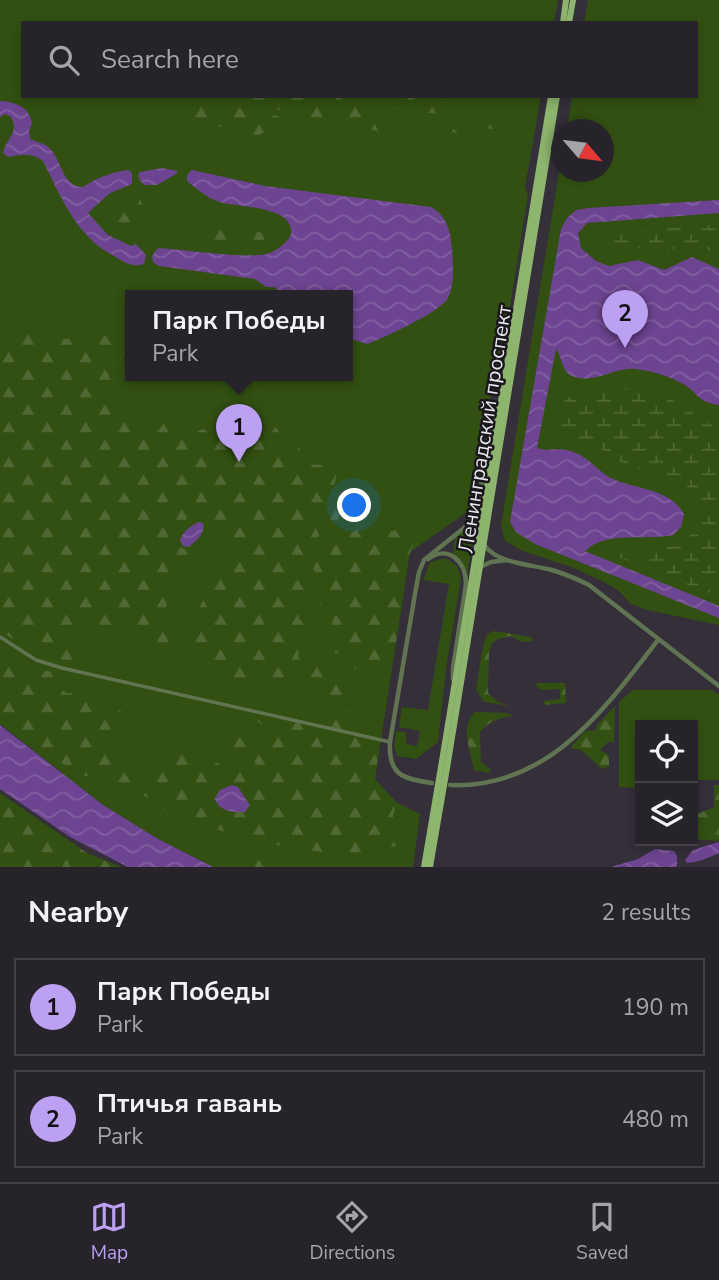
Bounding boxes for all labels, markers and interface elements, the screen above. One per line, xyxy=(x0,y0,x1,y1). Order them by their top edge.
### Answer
search box xyxy=(21,21,698,98)
icon: search xyxy=(45,41,83,79)
text: Search here xyxy=(101,42,239,77)
north arrow xyxy=(551,119,614,182)
popup xyxy=(125,290,353,381)
pin: 2 xyxy=(602,290,648,348)
street label: Ленинградский проспект xyxy=(452,302,519,555)
text: Парк Победы xyxy=(152,303,326,338)
text: Park xyxy=(152,338,198,369)
pin: 1 xyxy=(216,404,262,462)
your location xyxy=(337,488,371,522)
map controls xyxy=(635,720,698,846)
button: locate xyxy=(635,720,698,783)
button: layers xyxy=(635,783,698,846)
text: Nearby xyxy=(28,892,128,933)
text: 2 results xyxy=(601,897,691,928)
text: Парк Победы xyxy=(97,974,270,1009)
text: 1 xyxy=(46,992,60,1023)
text: 190 m xyxy=(622,992,689,1023)
text: Park xyxy=(97,1009,143,1040)
text: Птичья гавань xyxy=(97,1086,282,1121)
text: 2 xyxy=(46,1104,60,1135)
text: 480 m xyxy=(622,1104,689,1135)
text: Park xyxy=(97,1121,143,1152)
tab: Map xyxy=(90,1198,128,1266)
tab: Directions xyxy=(309,1198,395,1266)
tab: Saved xyxy=(576,1198,629,1266)

